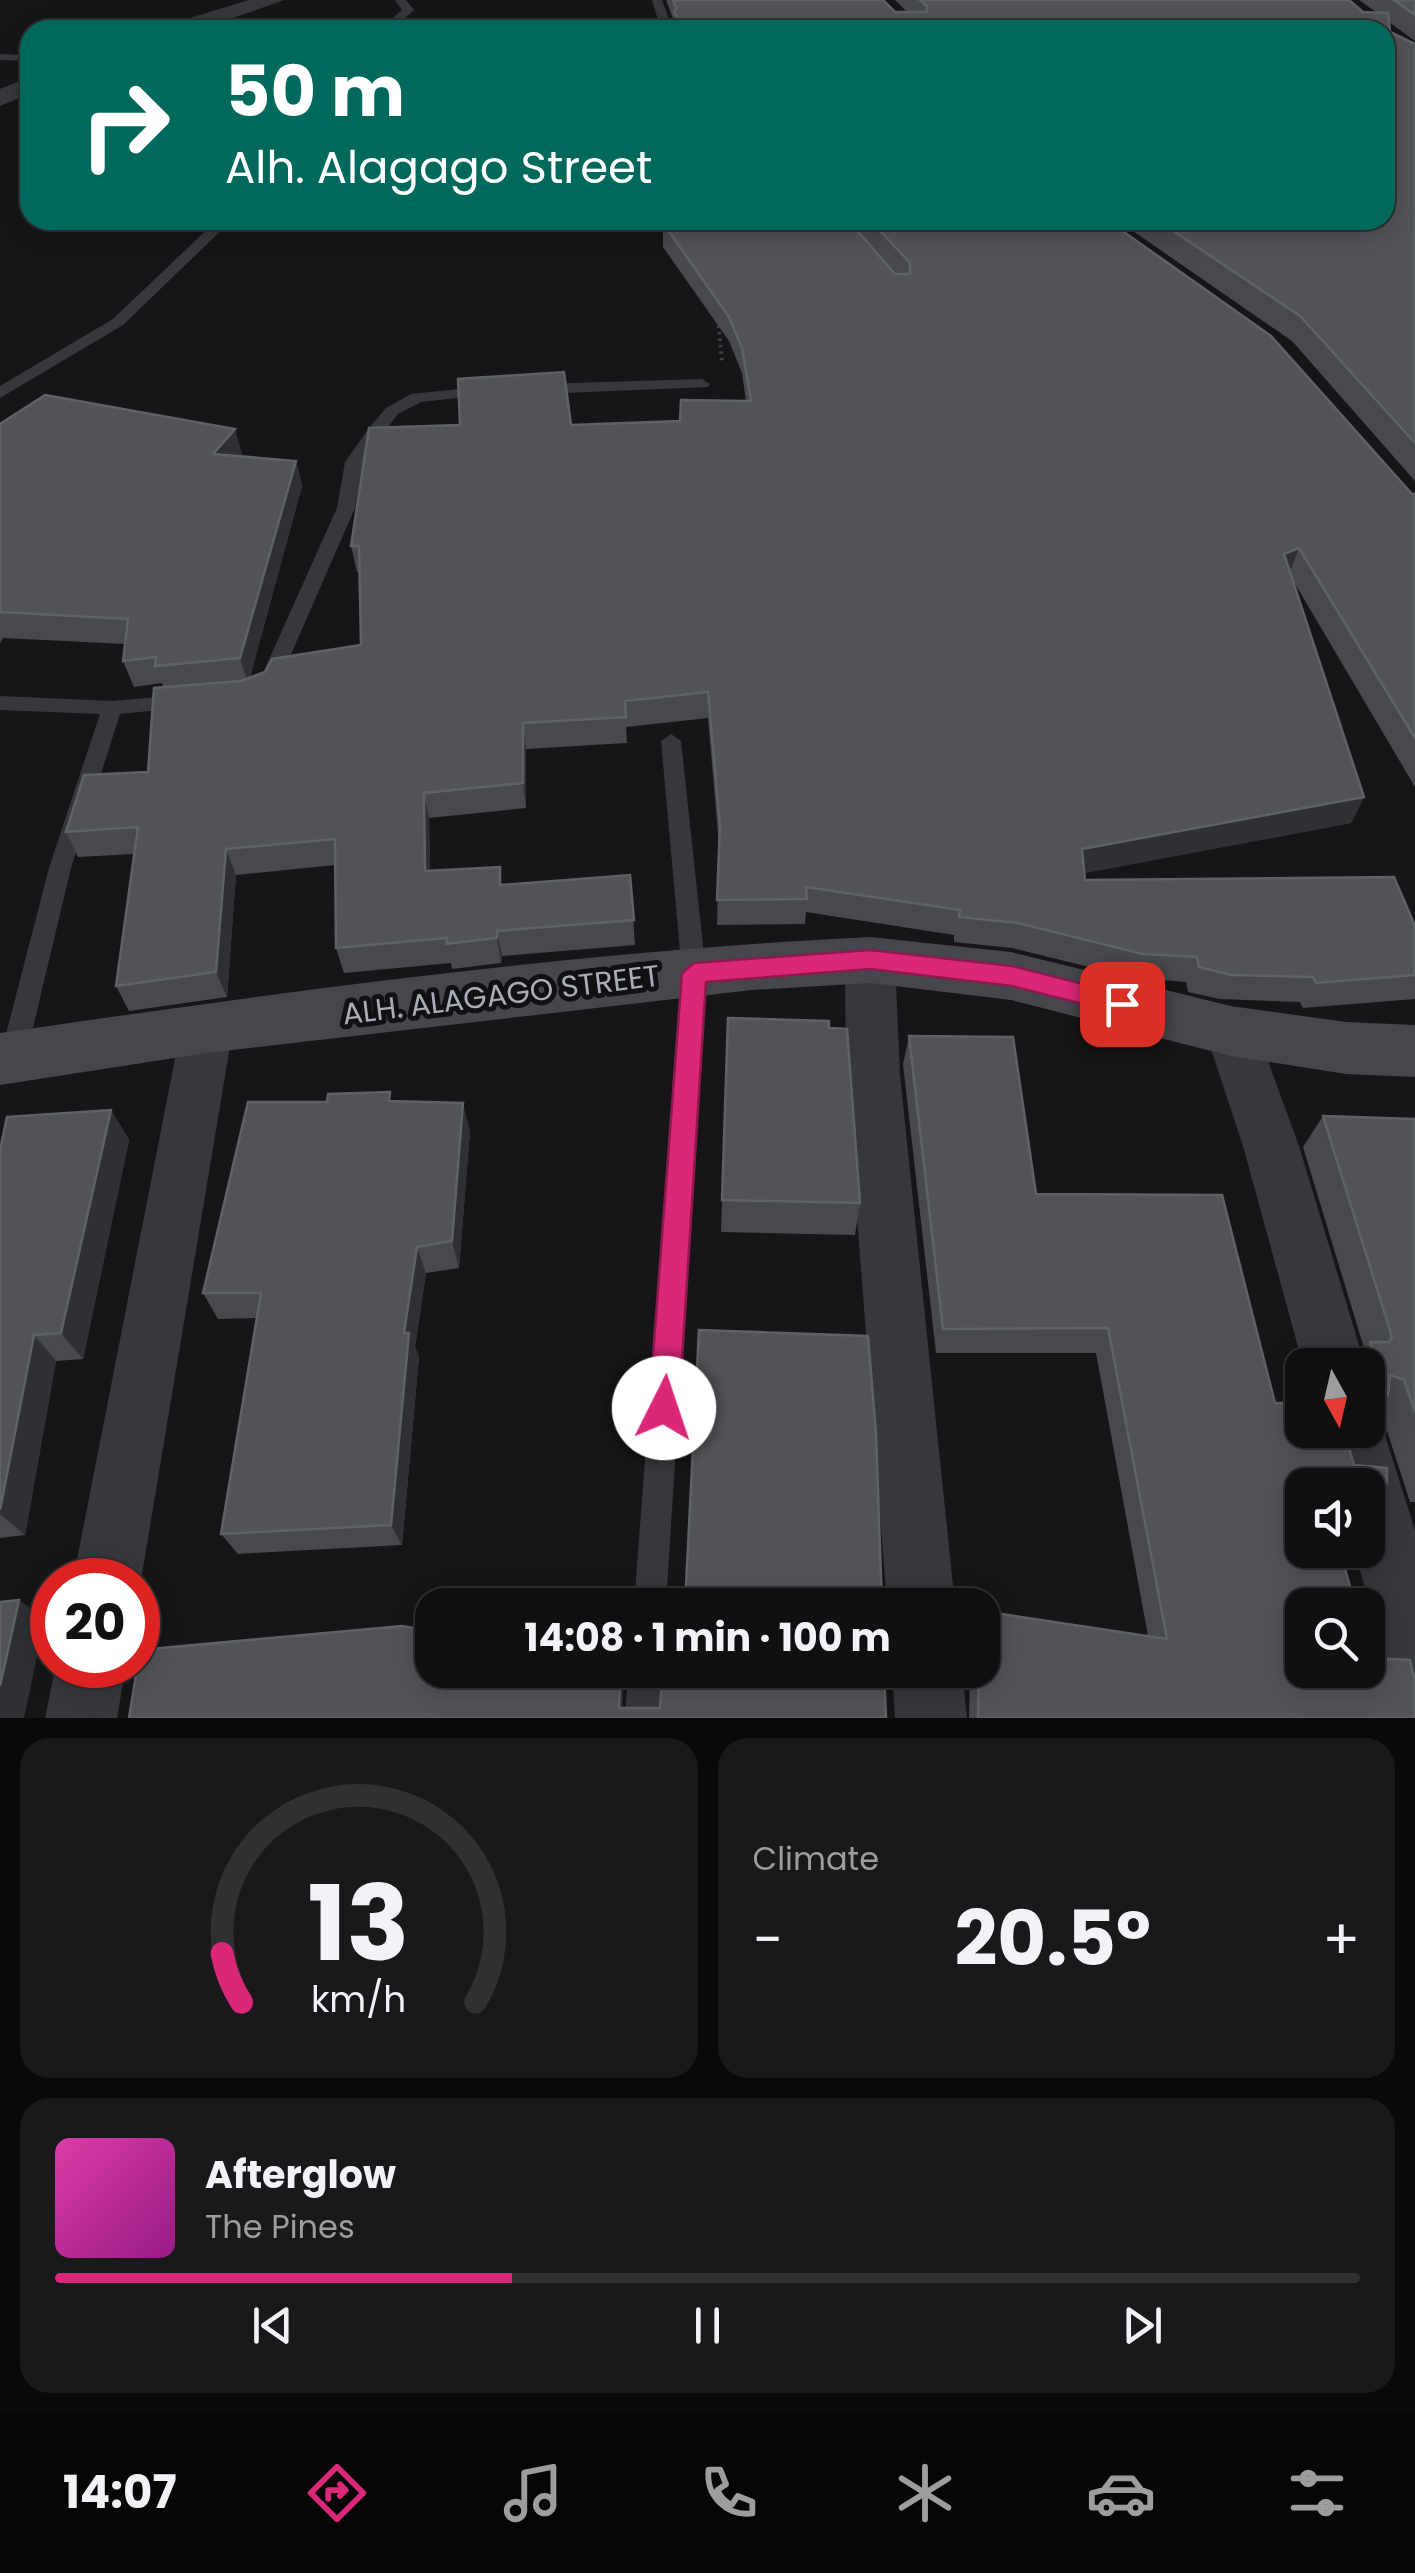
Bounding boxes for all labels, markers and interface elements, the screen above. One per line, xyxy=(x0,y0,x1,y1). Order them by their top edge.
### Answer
text: 50 m xyxy=(225,42,405,141)
icon: right xyxy=(60,60,190,190)
text: Alh. Alagago Street xyxy=(225,136,652,199)
street label: ALH. ALAGAGO STREET xyxy=(340,954,662,1035)
pin xyxy=(1080,962,1165,1047)
icon: arrive xyxy=(1095,977,1150,1032)
north arrow xyxy=(1285,1348,1385,1448)
map controls xyxy=(1285,1348,1385,1688)
position arrow xyxy=(612,1356,716,1460)
button: sound xyxy=(1285,1468,1385,1568)
speed limit sign: 20 xyxy=(30,1558,160,1688)
button: search xyxy=(1285,1588,1385,1688)
text: 14:08 · 1 min · 100 m xyxy=(524,1611,891,1664)
text: Climate xyxy=(753,1836,879,1881)
text: 13 xyxy=(308,1851,410,1996)
text: 20.5° xyxy=(954,1886,1151,1991)
text: − xyxy=(753,1901,783,1978)
text: + xyxy=(1322,1901,1360,1978)
text: km/h xyxy=(311,1974,406,2025)
text: Afterglow xyxy=(205,2148,396,2201)
text: The Pines xyxy=(205,2204,355,2249)
icon: previous xyxy=(245,2298,300,2353)
icon: pause xyxy=(680,2298,735,2353)
icon: next xyxy=(1115,2298,1170,2353)
icon: directions xyxy=(302,2458,372,2528)
icon: music xyxy=(498,2458,568,2528)
icon: phone xyxy=(694,2458,764,2528)
icon: climate xyxy=(890,2458,960,2528)
icon: car xyxy=(1086,2458,1156,2528)
icon: filters xyxy=(1282,2458,1352,2528)
text: 14:07 xyxy=(63,2461,177,2524)

